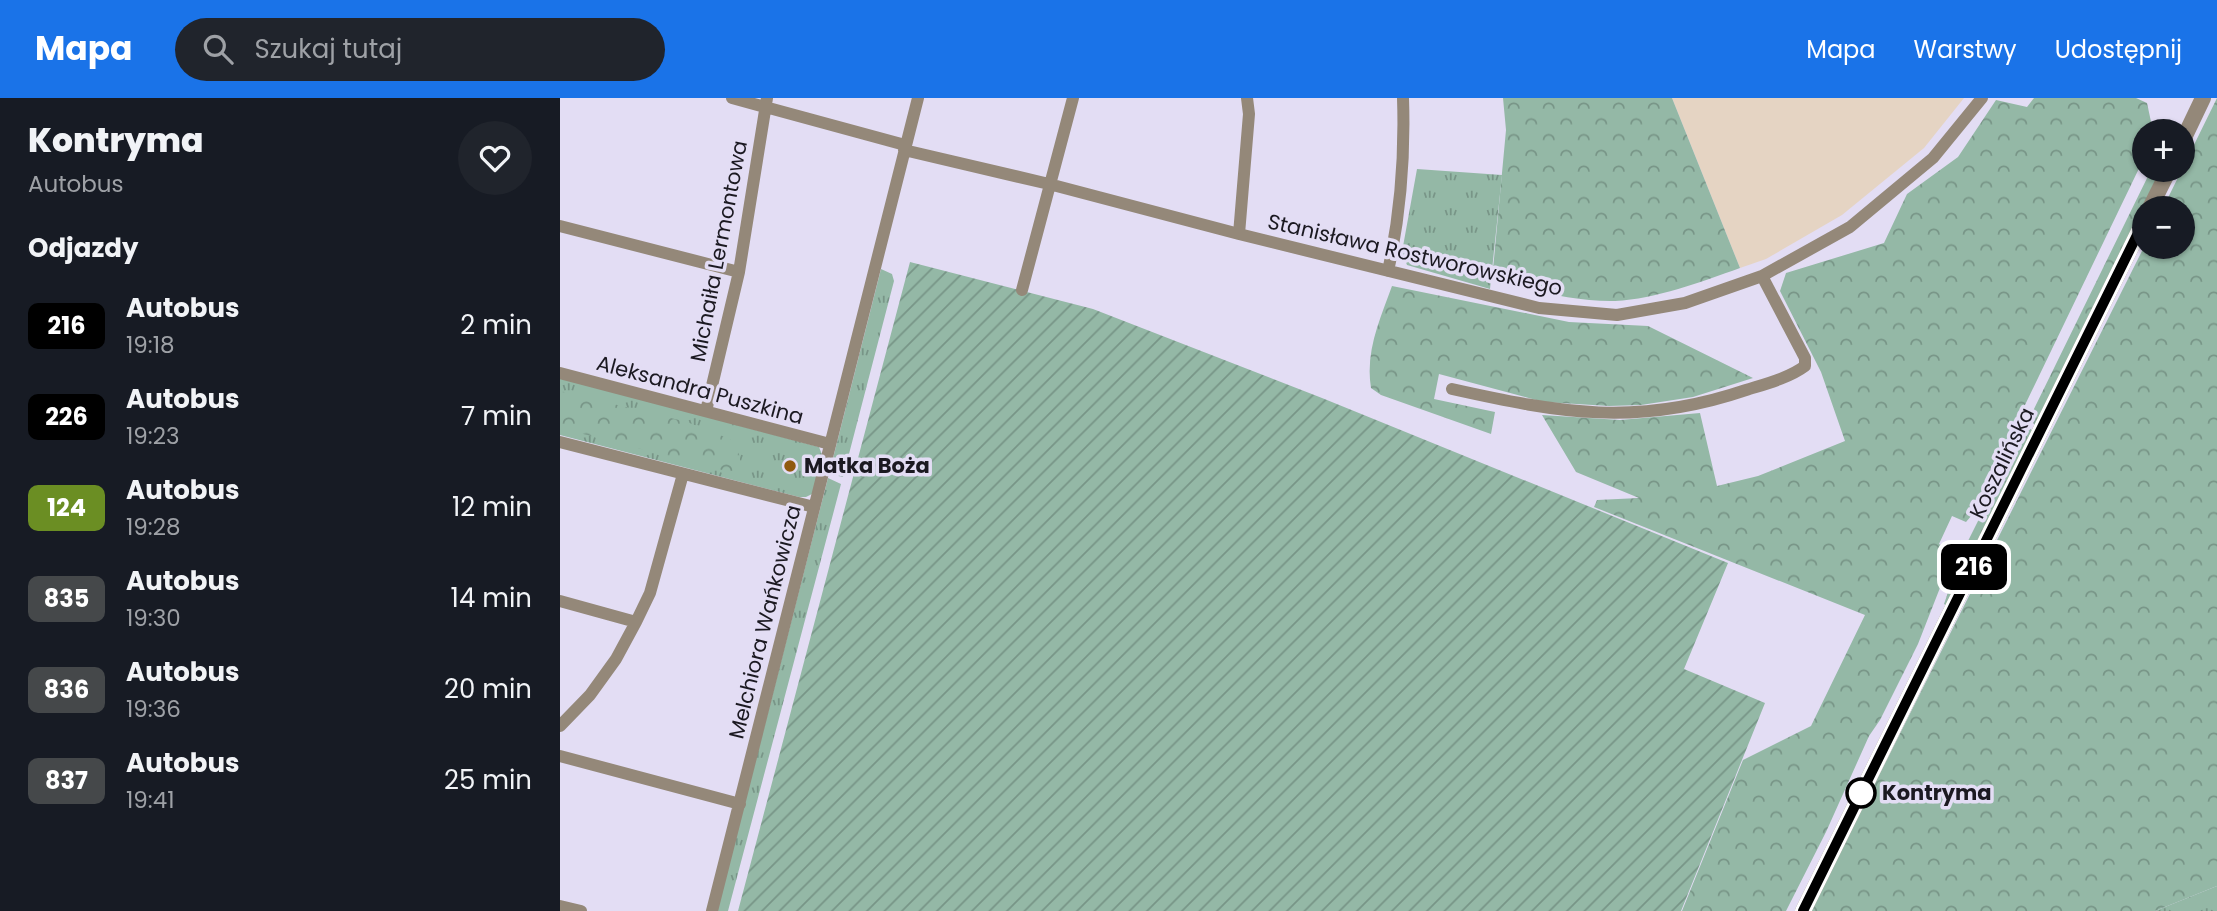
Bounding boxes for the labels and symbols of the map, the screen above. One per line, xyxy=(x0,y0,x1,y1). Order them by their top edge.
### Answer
street label: Michaiła Lermontowa xyxy=(683,138,754,364)
street label: Stanisława Rostworowskiego xyxy=(1265,206,1565,303)
street label: Aleksandra Puszkina xyxy=(593,348,807,431)
street label: Koszalińska xyxy=(1962,402,2041,523)
place label: Matka Boża xyxy=(804,451,930,480)
marker: Matka Boża xyxy=(782,458,798,474)
street label: Melchiora Wańkowicza xyxy=(721,502,808,742)
line badge: 216 xyxy=(1934,544,2014,590)
marker: Kontryma xyxy=(1846,778,1876,808)
place label: Kontryma xyxy=(1882,778,1991,807)

